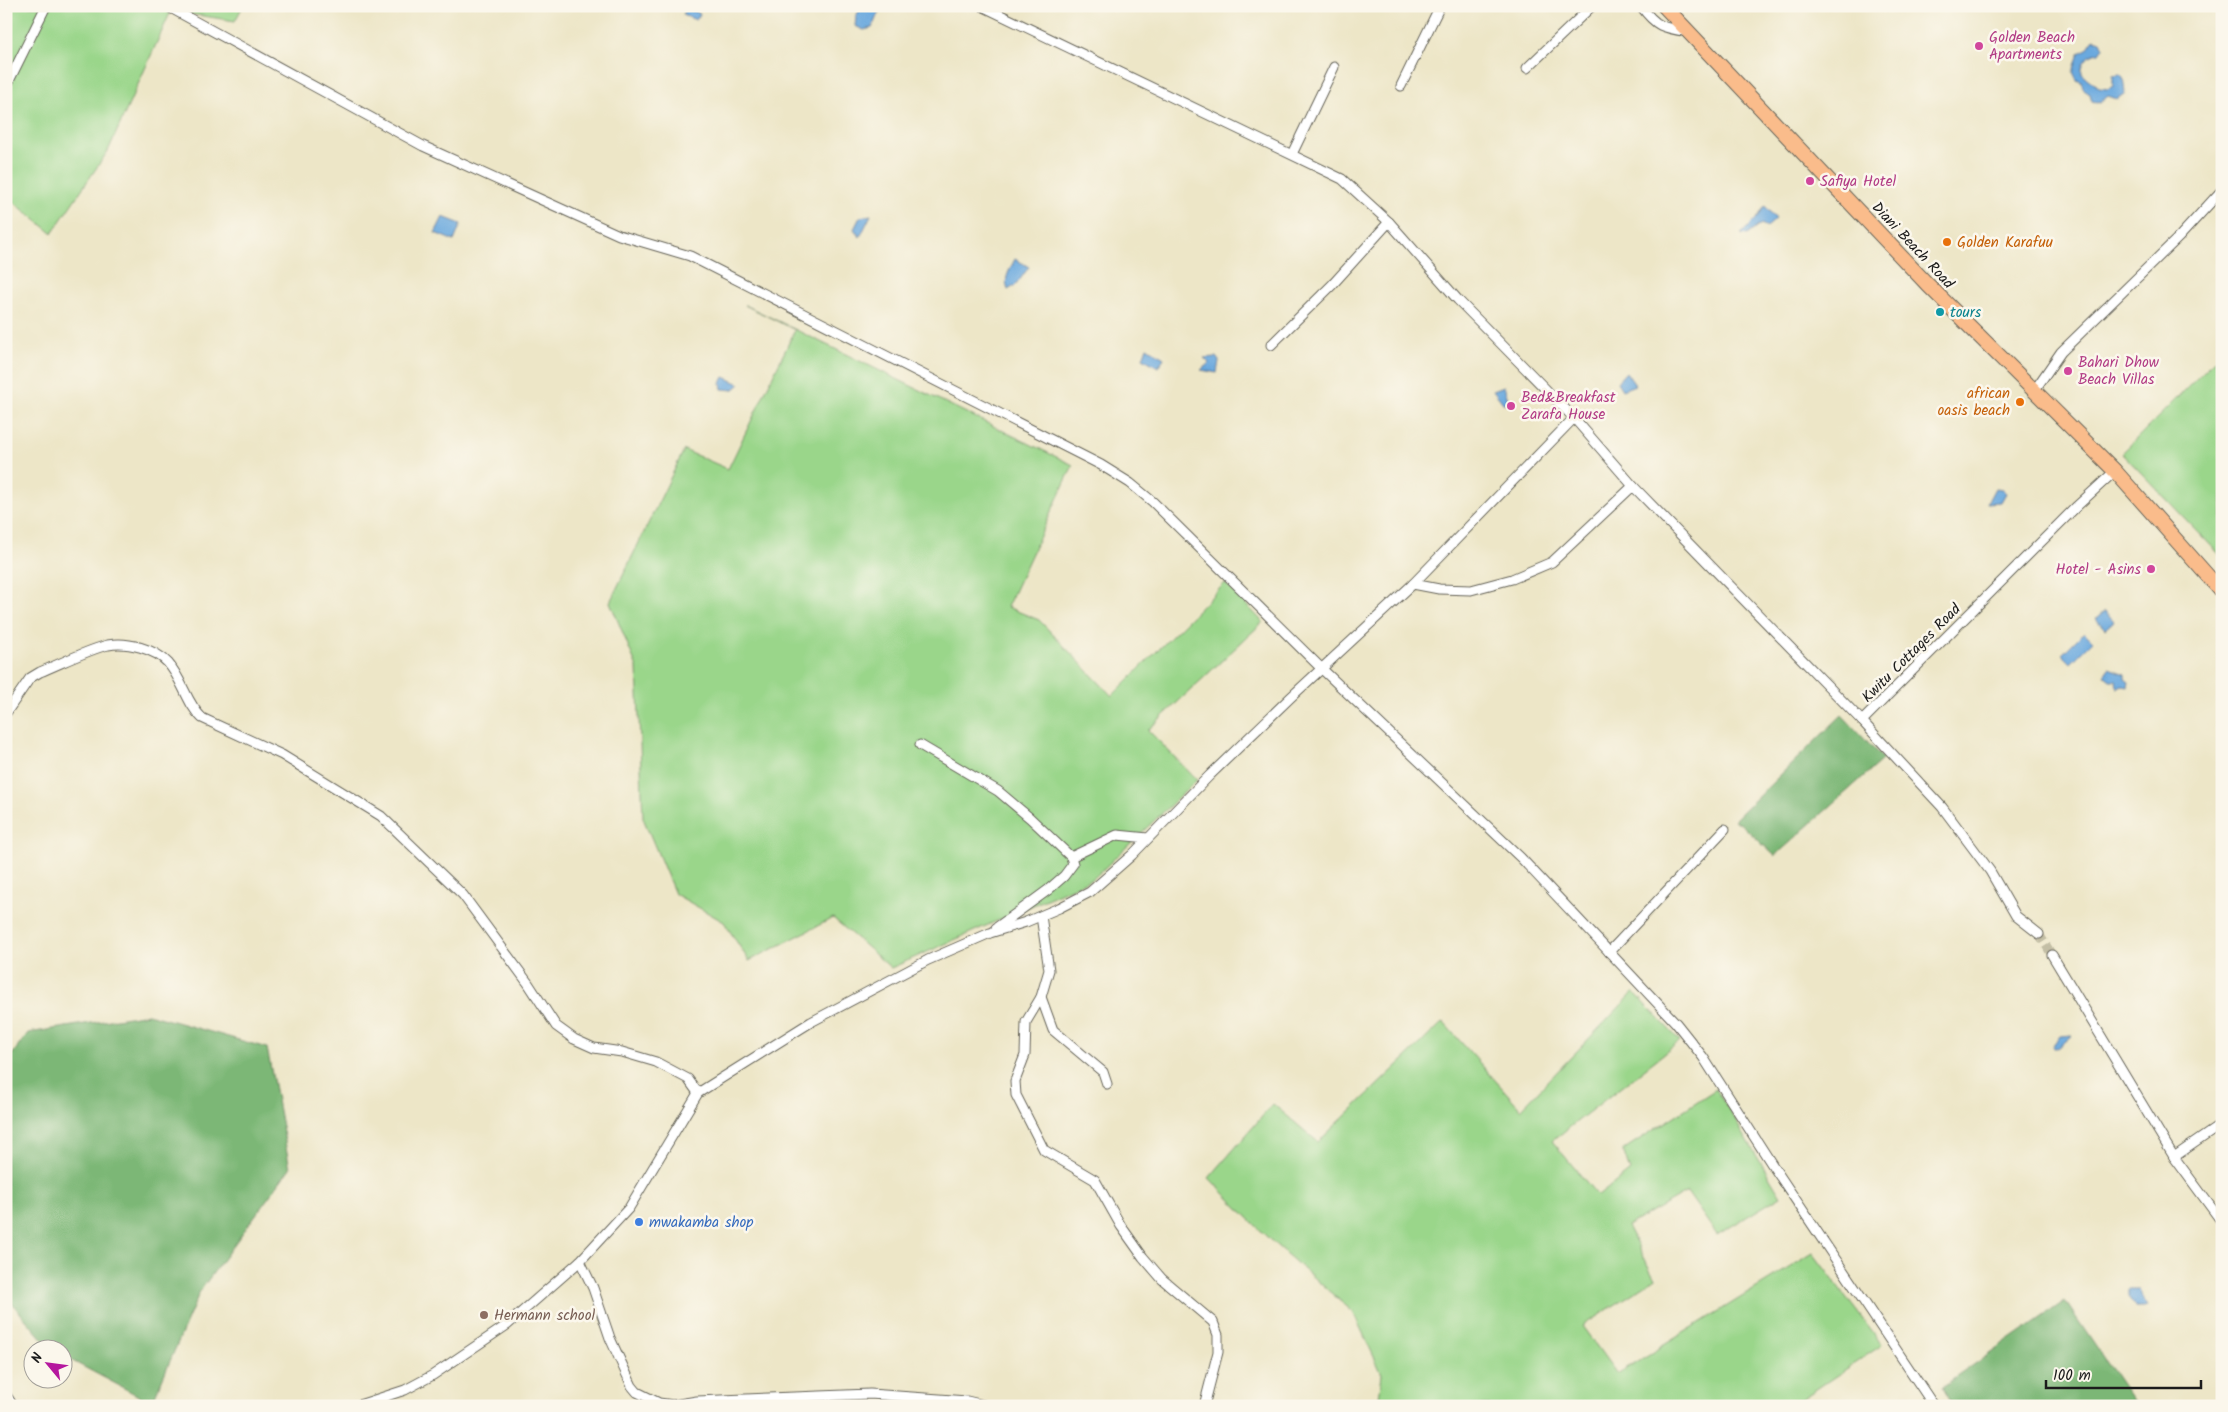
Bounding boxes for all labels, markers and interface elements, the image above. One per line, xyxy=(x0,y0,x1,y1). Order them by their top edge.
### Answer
place label: Golden Beach Apartments xyxy=(1989,26,2075,67)
marker: Golden Beach Apartments xyxy=(1973,40,1985,52)
place label: Safiya Hotel xyxy=(1820,170,1896,194)
marker: Safiya Hotel xyxy=(1804,175,1816,187)
street label: Diani Beach Road xyxy=(1865,197,1960,295)
place label: Golden Karafuu xyxy=(1957,231,2053,255)
marker: Golden Karafuu xyxy=(1941,236,1953,248)
place label: tours xyxy=(1950,301,1982,325)
marker: tours xyxy=(1934,306,1946,318)
place label: Bahari Dhow Beach Villas xyxy=(2078,351,2160,392)
marker: Bahari Dhow Beach Villas xyxy=(2062,365,2074,377)
place label: african oasis beach xyxy=(1937,382,2010,423)
place label: Bed&Breakfast Zarafa House xyxy=(1521,386,1616,427)
marker: african oasis beach xyxy=(2014,396,2026,408)
marker: Bed&Breakfast Zarafa House xyxy=(1505,400,1517,412)
place label: Hotel - Asins xyxy=(2056,558,2142,582)
marker: Hotel - Asins xyxy=(2145,563,2157,575)
street label: Kwitu Cottages Road xyxy=(1856,598,1967,709)
place label: mwakamba shop xyxy=(649,1211,753,1235)
marker: mwakamba shop xyxy=(633,1216,645,1228)
place label: Hermann school xyxy=(494,1304,595,1328)
marker: Hermann school xyxy=(478,1309,490,1321)
north arrow xyxy=(22,1340,72,1390)
text: N xyxy=(26,1349,49,1367)
scale bar xyxy=(2046,1357,2200,1389)
text: 100 m xyxy=(2053,1364,2091,1388)

